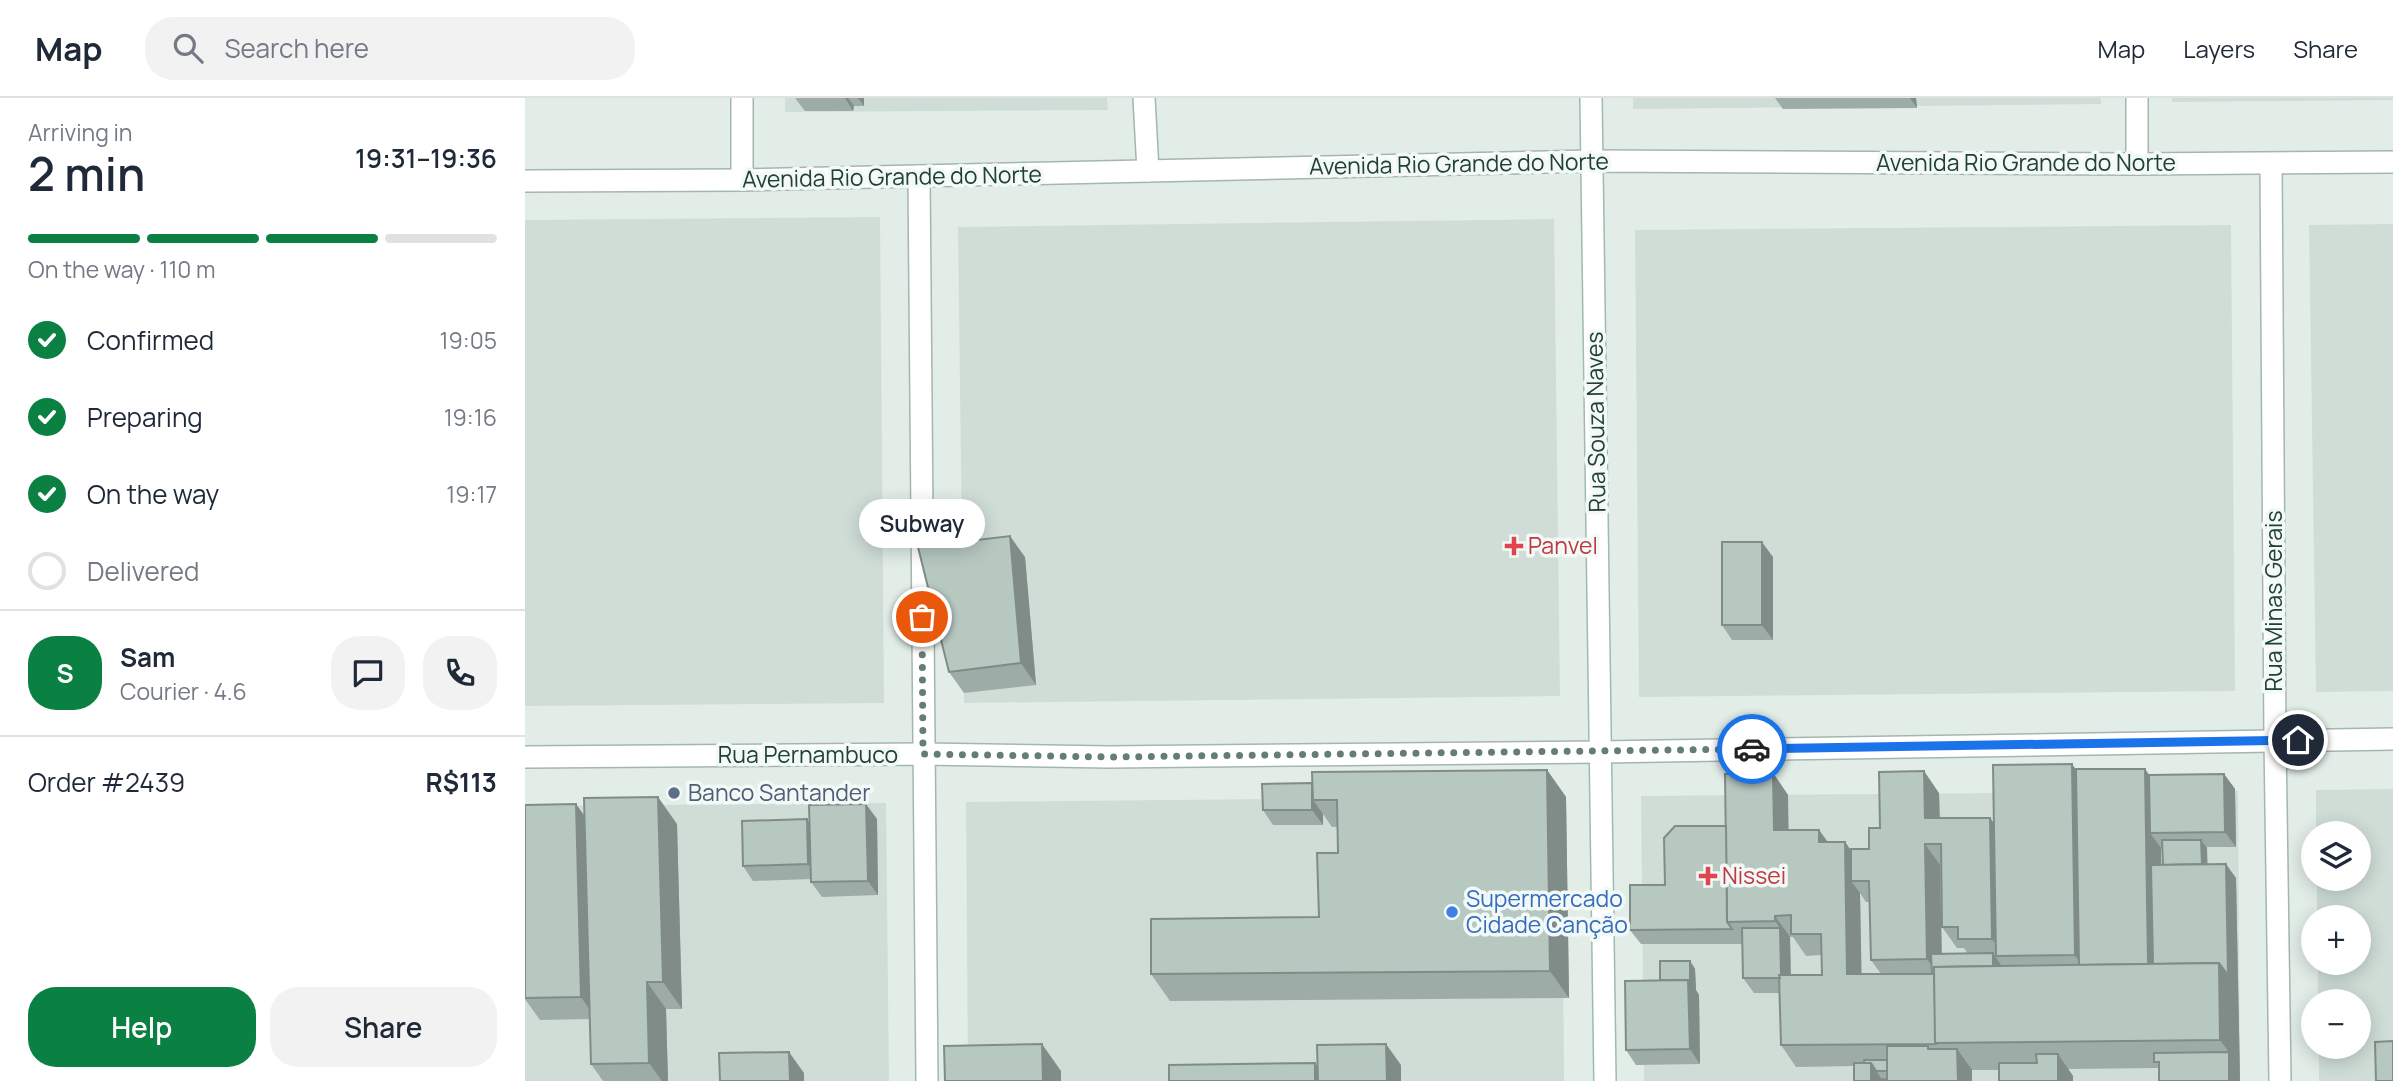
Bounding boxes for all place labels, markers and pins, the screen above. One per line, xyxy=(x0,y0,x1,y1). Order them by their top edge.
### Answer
callout: Subway xyxy=(859,498,985,547)
place label: Panvel xyxy=(1528,529,1598,561)
marker: Panvel xyxy=(1506,538,1522,554)
pin xyxy=(892,587,952,647)
pin xyxy=(2268,710,2328,770)
place label: Banco Santander xyxy=(688,776,871,808)
marker: Banco Santander xyxy=(666,785,682,801)
place label: Nissei xyxy=(1722,859,1786,891)
marker: Nissei xyxy=(1700,868,1716,884)
place label: Supermercado Cidade Canção xyxy=(1466,882,1628,940)
marker: Supermercado Cidade Canção xyxy=(1444,904,1460,920)

